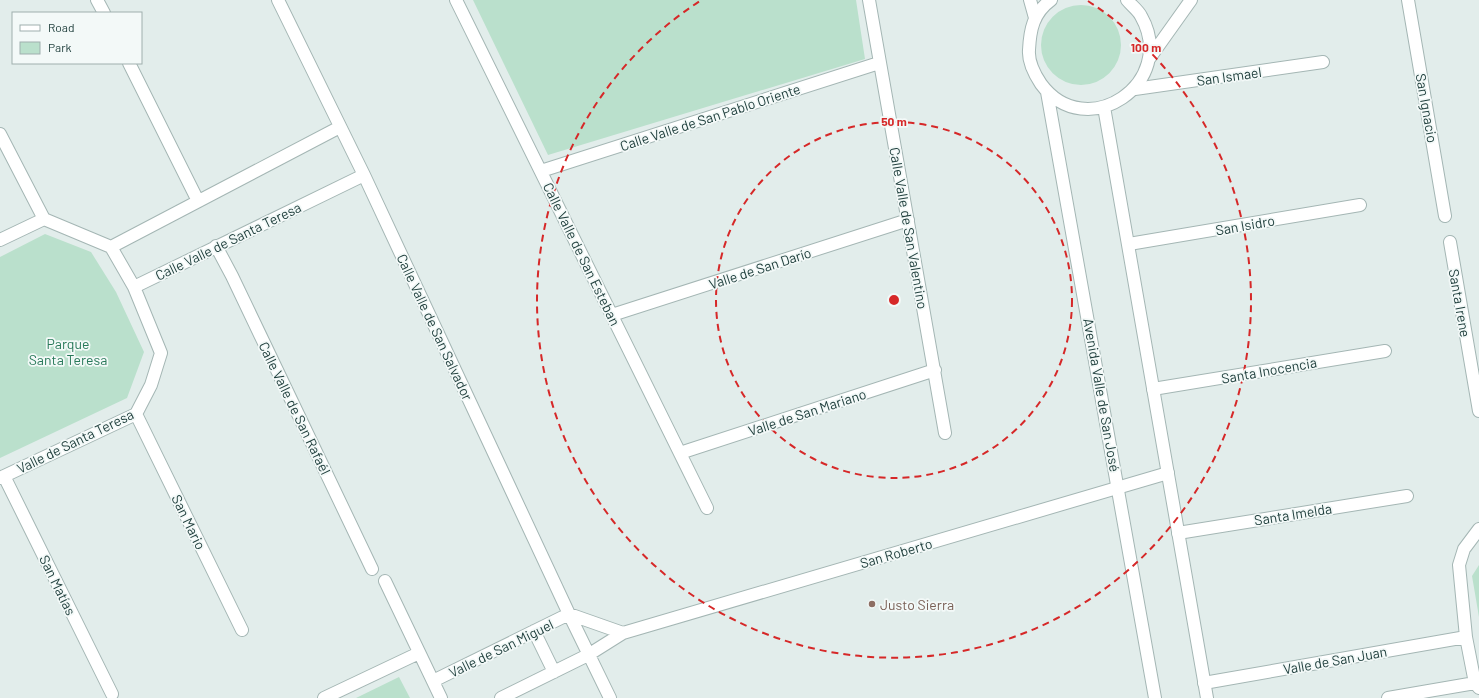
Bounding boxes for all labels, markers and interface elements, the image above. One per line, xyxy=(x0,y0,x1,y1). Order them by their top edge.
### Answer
legend xyxy=(12,12,142,64)
text: Road xyxy=(48,20,75,34)
text: Park xyxy=(48,40,72,54)
text: 100 m xyxy=(1131,40,1161,54)
street label: San Ismael xyxy=(1195,63,1263,89)
street label: San Ignacio xyxy=(1413,72,1441,144)
street label: Calle Valle de San Pablo Oriente xyxy=(618,80,802,154)
text: 50 m xyxy=(881,114,907,128)
street label: Calle Valle de San Valentino xyxy=(886,146,932,310)
street label: Calle Valle de San Esteban xyxy=(540,180,624,328)
street label: Calle Valle de Santa Teresa xyxy=(152,198,304,284)
street label: San Isidro xyxy=(1214,211,1276,239)
street label: Valle de San Darío xyxy=(707,243,813,293)
street label: Calle Valle de San Salvador xyxy=(394,251,476,403)
street label: Santa Irene xyxy=(1446,268,1474,338)
centre of rings xyxy=(887,293,901,307)
street label: Avenida Valle de San José xyxy=(1080,317,1124,473)
park label: Parque Santa Teresa xyxy=(29,335,107,368)
street label: Calle Valle de San Rafaél xyxy=(255,339,335,477)
street label: Santa Inocencia xyxy=(1220,353,1318,387)
street label: Valle de San Mariano xyxy=(746,385,868,439)
street label: Valle de Santa Teresa xyxy=(14,405,136,477)
street label: San Mario xyxy=(168,492,210,552)
street label: Santa Imelda xyxy=(1253,499,1333,529)
street label: San Roberto xyxy=(858,535,934,571)
street label: San Matías xyxy=(36,552,80,618)
place label: Justo Sierra xyxy=(880,596,954,613)
marker: Justo Sierra xyxy=(867,599,877,609)
street label: Valle de San Miguel xyxy=(446,615,556,681)
street label: Valle de San Juan xyxy=(1282,642,1388,678)

